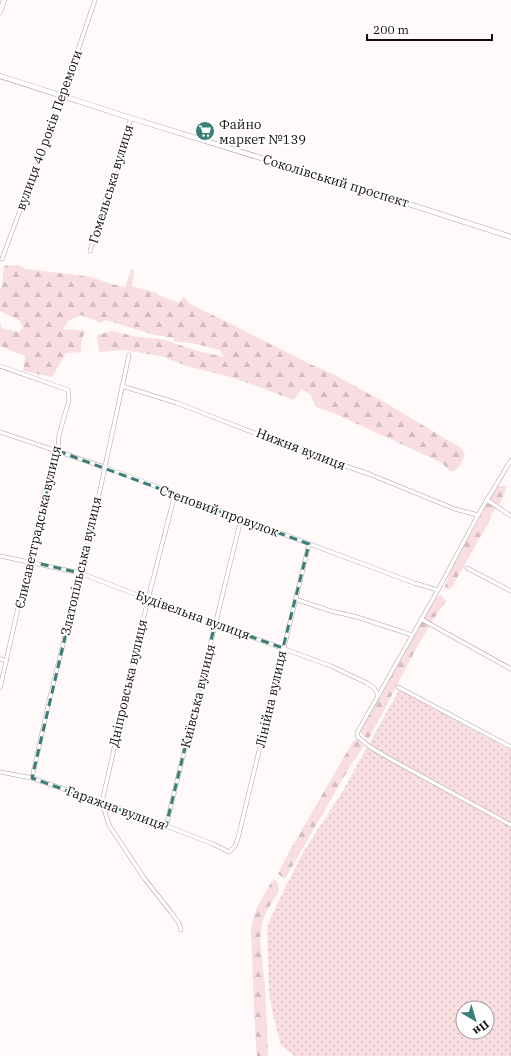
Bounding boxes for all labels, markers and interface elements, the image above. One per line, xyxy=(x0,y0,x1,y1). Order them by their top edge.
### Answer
scale bar xyxy=(367,16,492,42)
text: 200 m xyxy=(373,22,409,37)
street label: вулиця 40 років Перемоги xyxy=(12,47,86,213)
place label: Файно маркет №139 xyxy=(219,116,306,148)
supermarket icon: Файно маркет №139 xyxy=(194,120,216,142)
street label: Гомельська вулиця xyxy=(85,123,137,245)
street label: Соколівський проспект xyxy=(261,151,411,211)
street label: Нижня вулиця xyxy=(254,424,348,474)
street label: Єлисаветградська вулиця xyxy=(11,444,65,610)
street label: Степовий провулок xyxy=(157,482,281,541)
street label: Златопільська вулиця xyxy=(57,495,105,637)
street label: Будівельна вулиця xyxy=(133,586,253,644)
street label: Дніпровська вулиця xyxy=(105,617,151,749)
street label: Київська вулиця xyxy=(177,642,219,750)
street label: Лінійна вулиця xyxy=(252,649,290,749)
street label: Гаражна вулиця xyxy=(64,782,168,834)
north arrow xyxy=(455,1000,495,1040)
text: Пн xyxy=(470,1017,492,1039)

